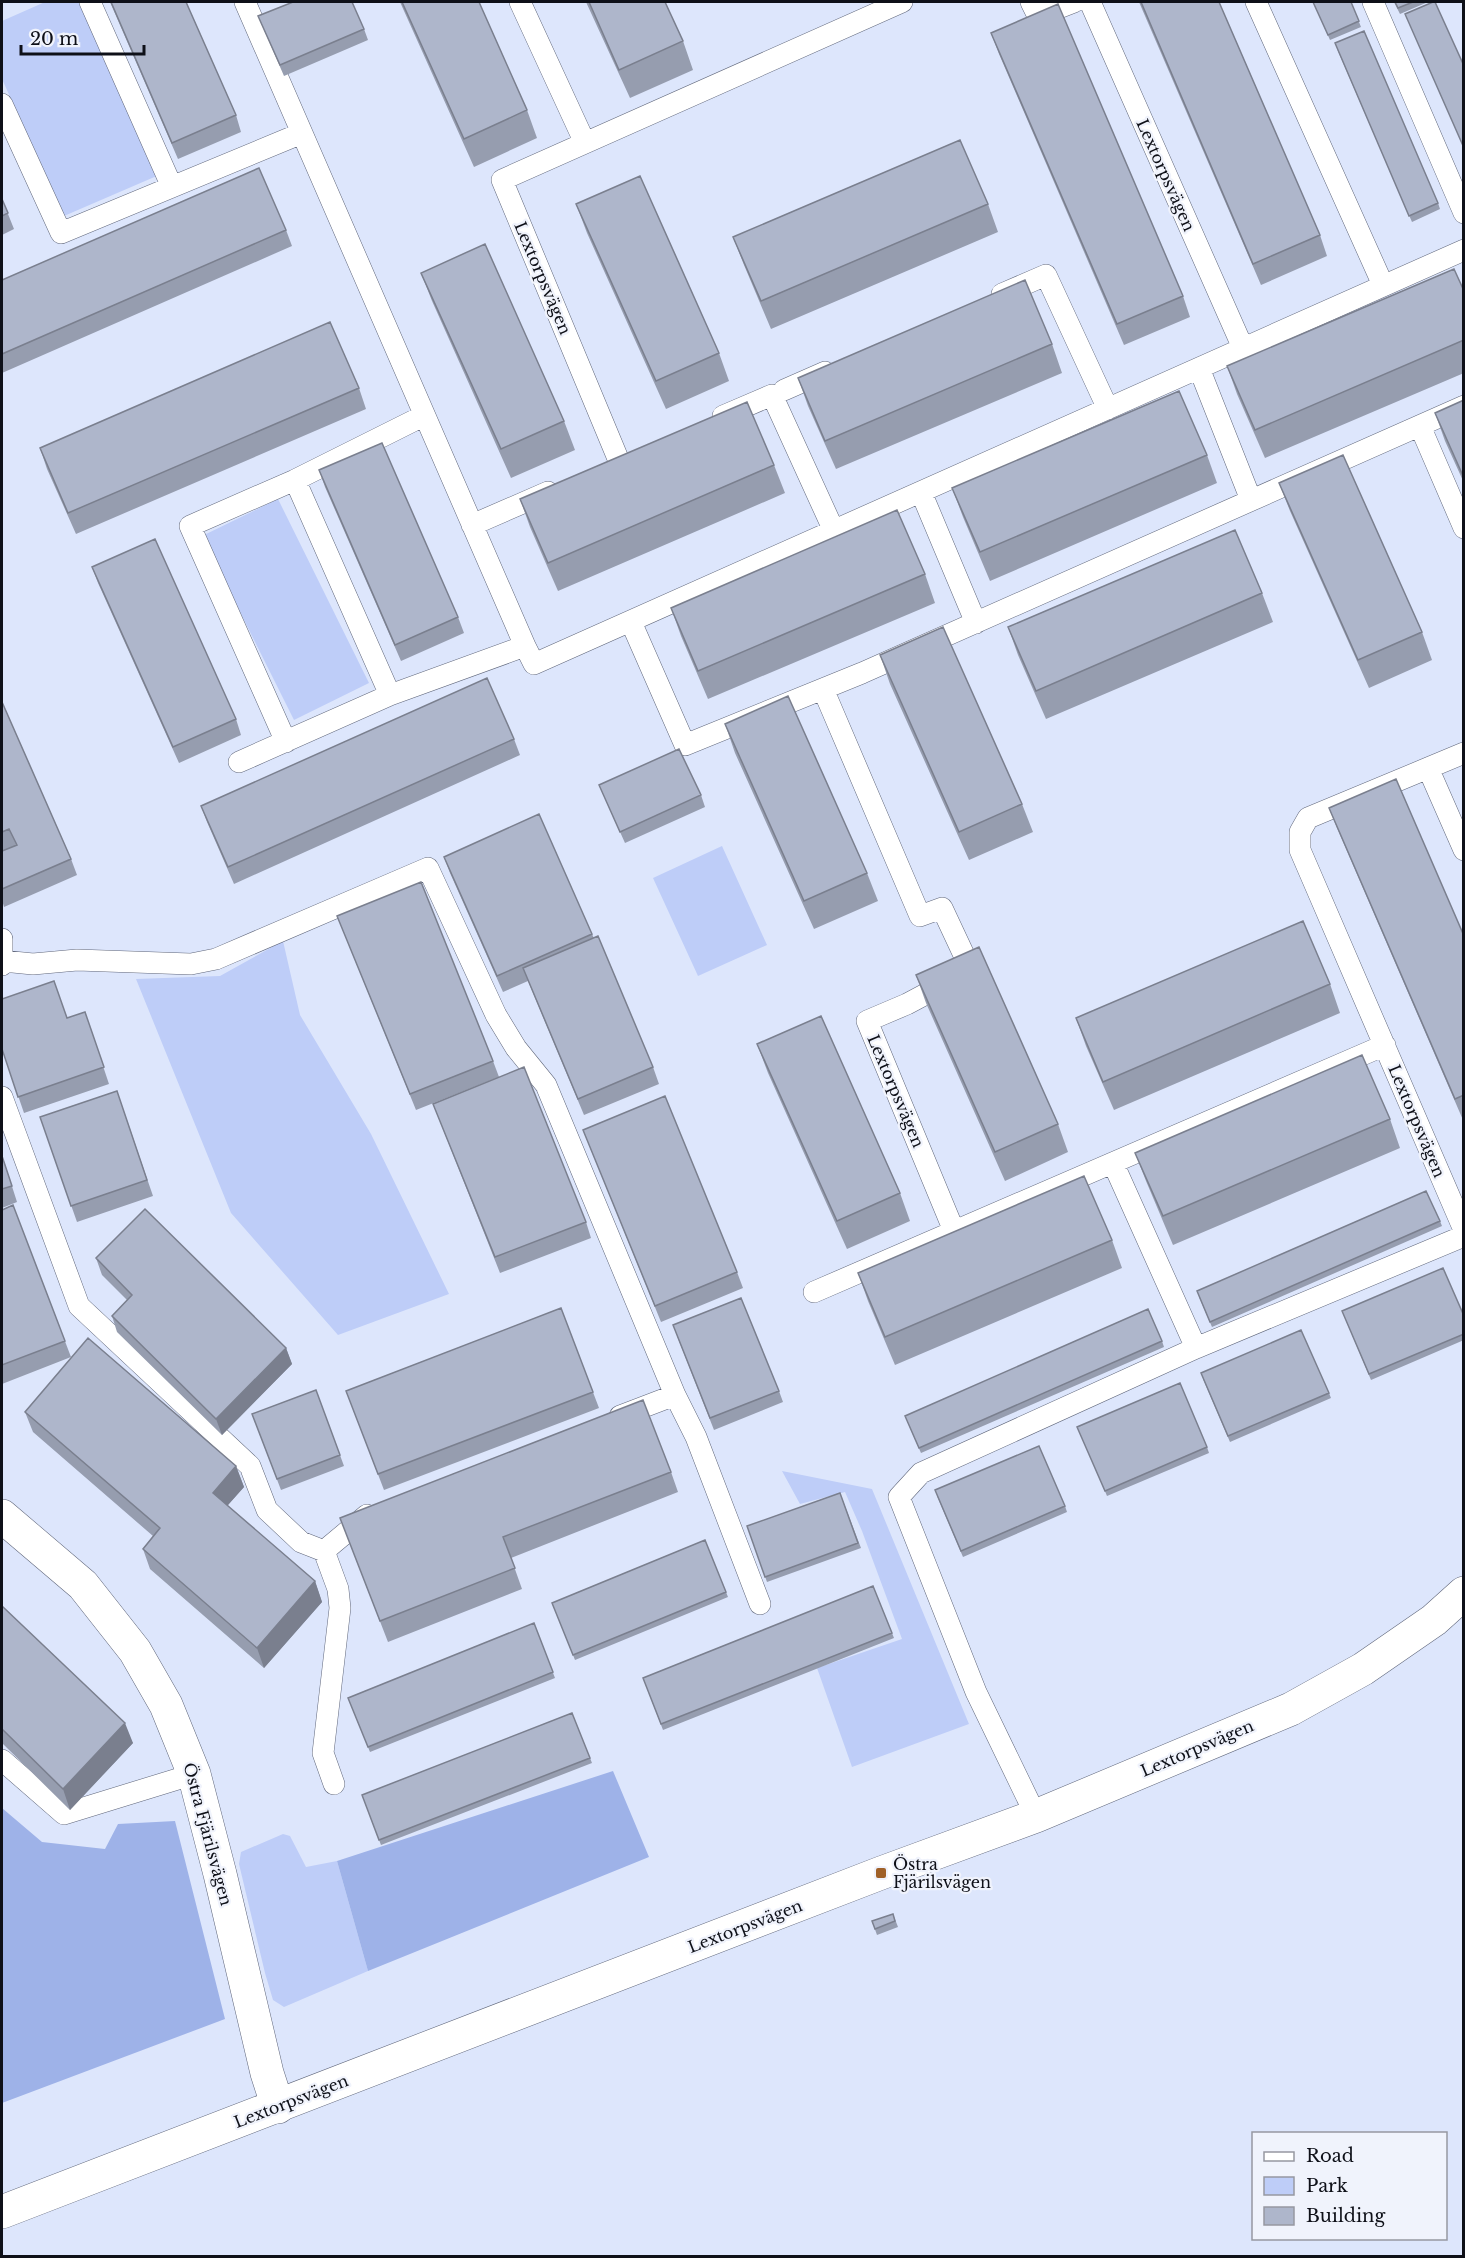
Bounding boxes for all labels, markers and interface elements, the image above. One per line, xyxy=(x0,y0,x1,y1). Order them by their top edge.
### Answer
scale bar xyxy=(21,18,144,56)
text: 20 m xyxy=(30,28,78,50)
street label: Lextorpsvägen xyxy=(1132,116,1200,234)
street label: Lextorpsvägen xyxy=(510,219,576,337)
street label: Lextorpsvägen xyxy=(863,1032,929,1150)
street label: Lextorpsvägen xyxy=(1384,1062,1450,1180)
street label: Lextorpsvägen xyxy=(1138,1715,1256,1781)
street label: Östra Fjärilsvägen xyxy=(179,1760,237,1908)
place label: Östra Fjärilsvägen xyxy=(893,1854,991,1892)
marker: Östra Fjärilsvägen xyxy=(874,1866,888,1880)
street label: Lextorpsvägen xyxy=(685,1895,805,1957)
street label: Lextorpsvägen xyxy=(231,2070,351,2132)
legend xyxy=(1252,2132,1447,2240)
text: Road xyxy=(1306,2145,1354,2167)
text: Park xyxy=(1306,2175,1348,2197)
text: Building xyxy=(1306,2205,1385,2227)

